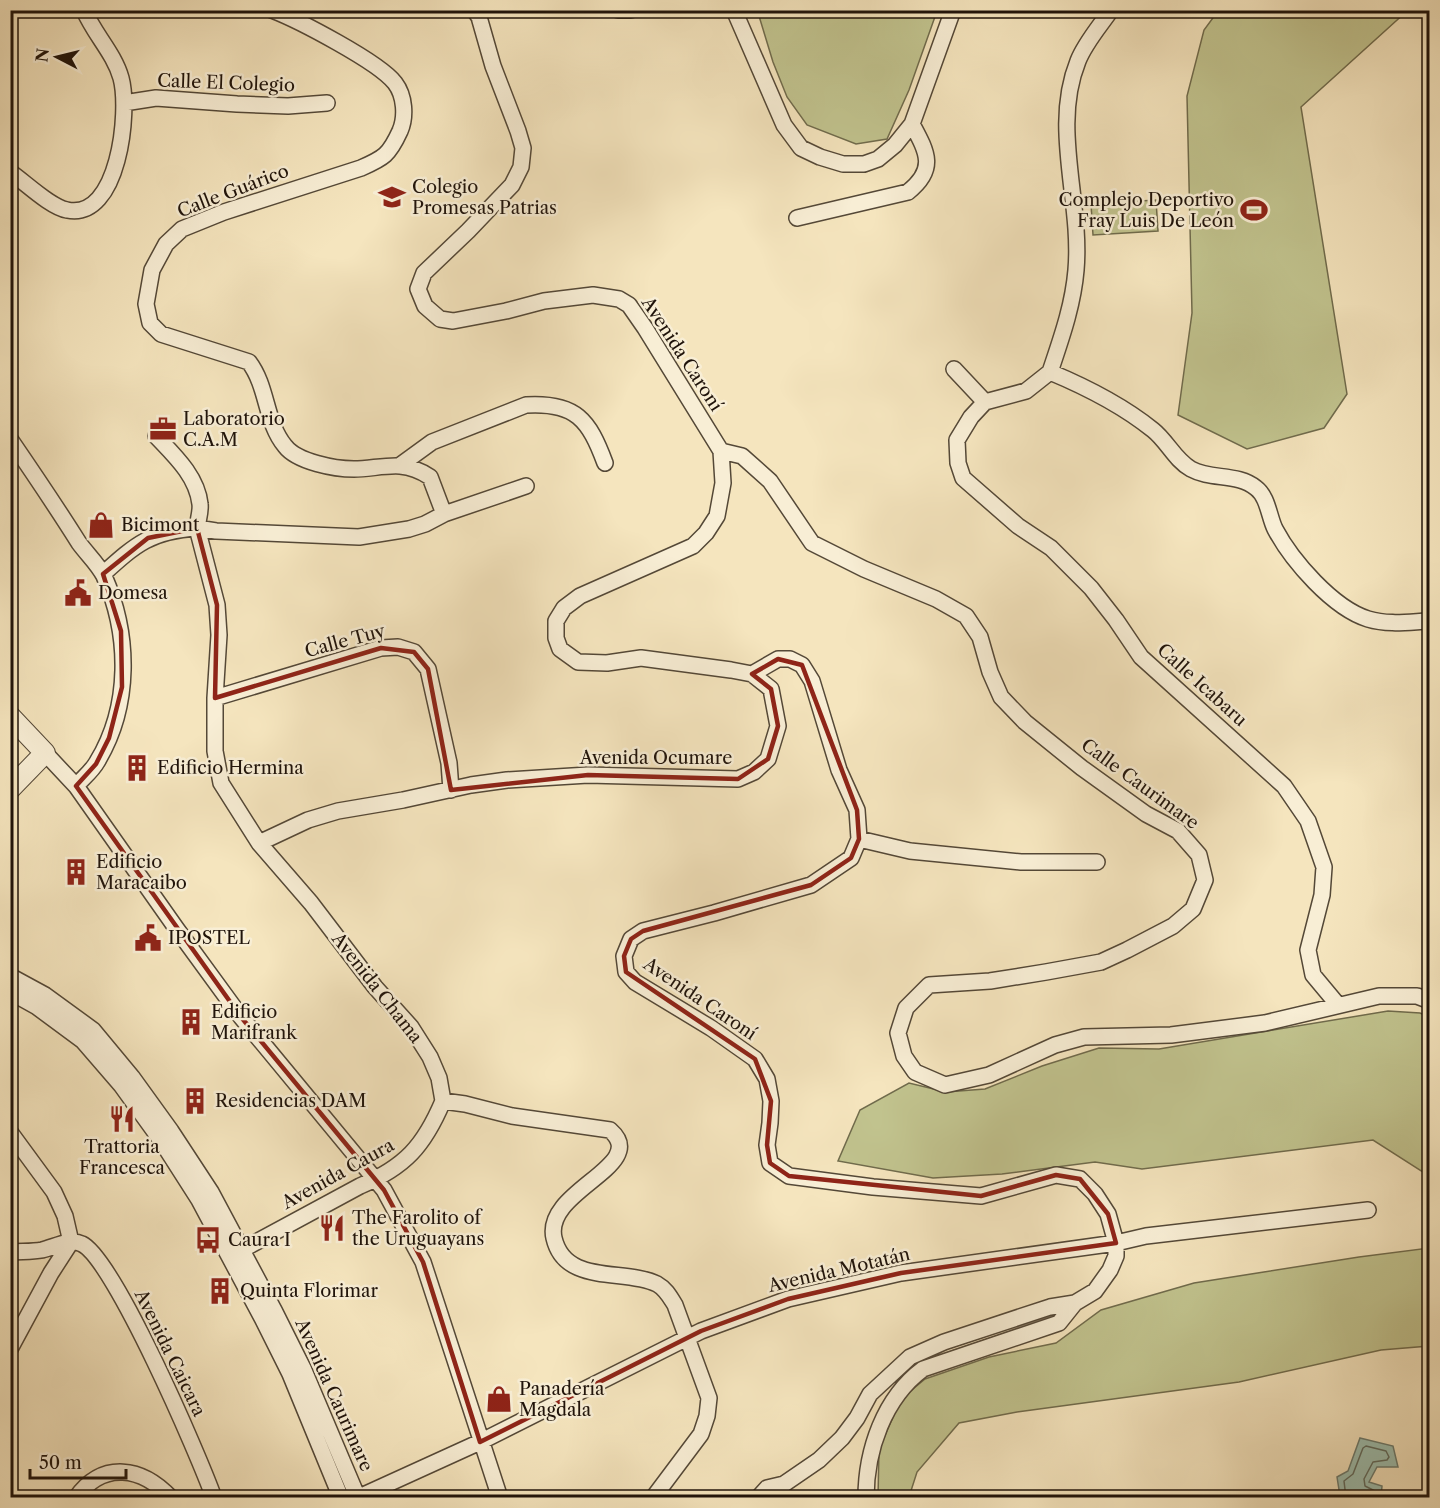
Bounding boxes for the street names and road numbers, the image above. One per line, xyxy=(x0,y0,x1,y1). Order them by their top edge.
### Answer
street label: Calle El Colegio xyxy=(157,70,295,96)
street label: Calle Guárico xyxy=(174,160,292,222)
street label: Avenida Caroní xyxy=(636,292,727,416)
street label: Calle Tuy xyxy=(302,619,389,662)
street label: Calle Icabaru xyxy=(1153,639,1251,731)
street label: Calle Caurimare xyxy=(1077,734,1203,834)
street label: Avenida Ocumare xyxy=(579,747,732,769)
street label: Avenida Chama xyxy=(326,928,427,1048)
street label: Avenida Caroní xyxy=(638,952,761,1045)
street label: Avenida Caura xyxy=(277,1134,398,1214)
street label: Avenida Motatán xyxy=(765,1243,912,1297)
street label: Avenida Caicara xyxy=(129,1285,210,1420)
street label: Avenida Caurimare xyxy=(290,1314,378,1475)

